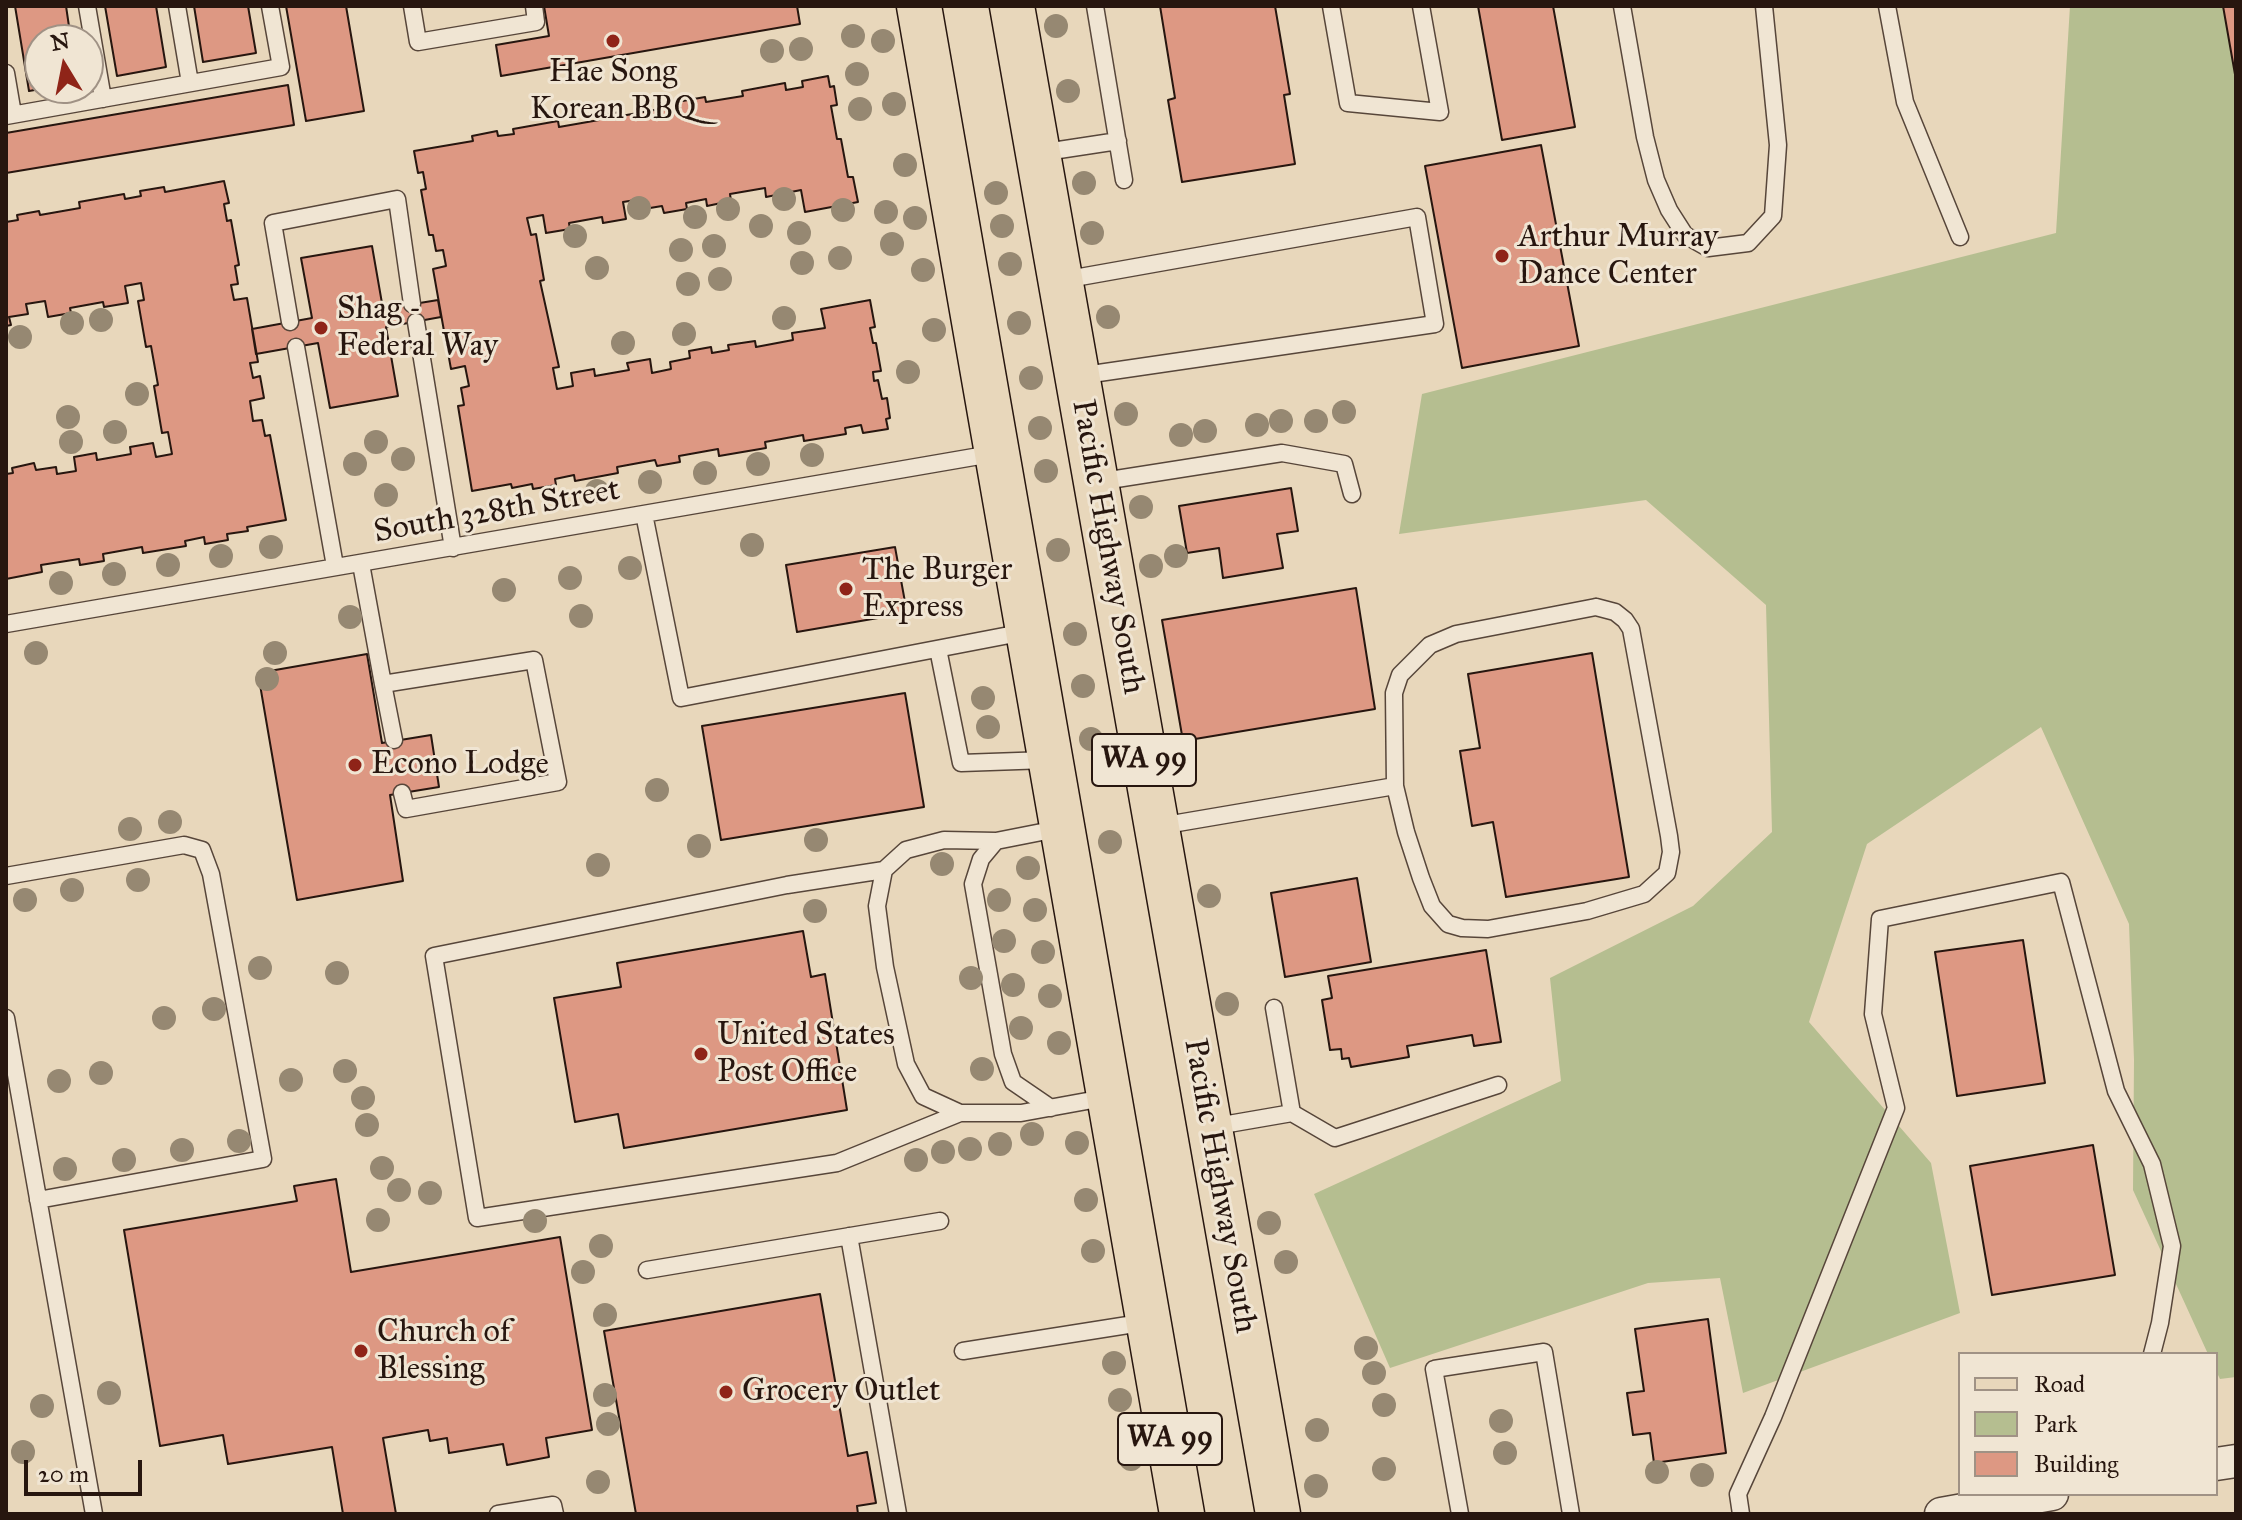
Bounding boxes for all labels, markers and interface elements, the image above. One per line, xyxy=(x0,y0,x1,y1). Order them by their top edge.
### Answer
north arrow xyxy=(24,24,104,104)
text: N xyxy=(49,27,72,57)
marker: Hae Song Korean BBQ xyxy=(604,32,622,50)
place label: Hae Song Korean BBQ xyxy=(530,54,696,129)
place label: Arthur Murray Dance Center xyxy=(1518,219,1718,294)
marker: Arthur Murray Dance Center xyxy=(1493,247,1511,265)
place label: Shag - Federal Way xyxy=(337,291,498,366)
marker: Shag - Federal Way xyxy=(312,319,330,337)
street label: Pacific Highway South xyxy=(1062,397,1152,697)
street label: South 328th Street xyxy=(371,471,623,553)
place label: The Burger Express xyxy=(862,552,1012,627)
marker: The Burger Express xyxy=(837,580,855,598)
road number: WA 99 xyxy=(1092,734,1196,786)
place label: Econo Lodge xyxy=(371,746,549,784)
marker: Econo Lodge xyxy=(346,756,364,774)
place label: United States Post Office xyxy=(717,1017,895,1092)
street label: Pacific Highway South xyxy=(1174,1036,1264,1336)
marker: United States Post Office xyxy=(692,1045,710,1063)
place label: Church of Blessing xyxy=(377,1314,511,1389)
marker: Church of Blessing xyxy=(352,1342,370,1360)
legend xyxy=(1958,1352,2218,1496)
text: Road xyxy=(2034,1369,2085,1399)
place label: Grocery Outlet xyxy=(742,1373,940,1411)
marker: Grocery Outlet xyxy=(717,1383,735,1401)
text: Park xyxy=(2034,1409,2077,1439)
road number: WA 99 xyxy=(1118,1413,1222,1465)
scale bar xyxy=(28,1444,146,1494)
text: Building xyxy=(2034,1449,2119,1479)
text: 20 m xyxy=(38,1459,89,1489)

